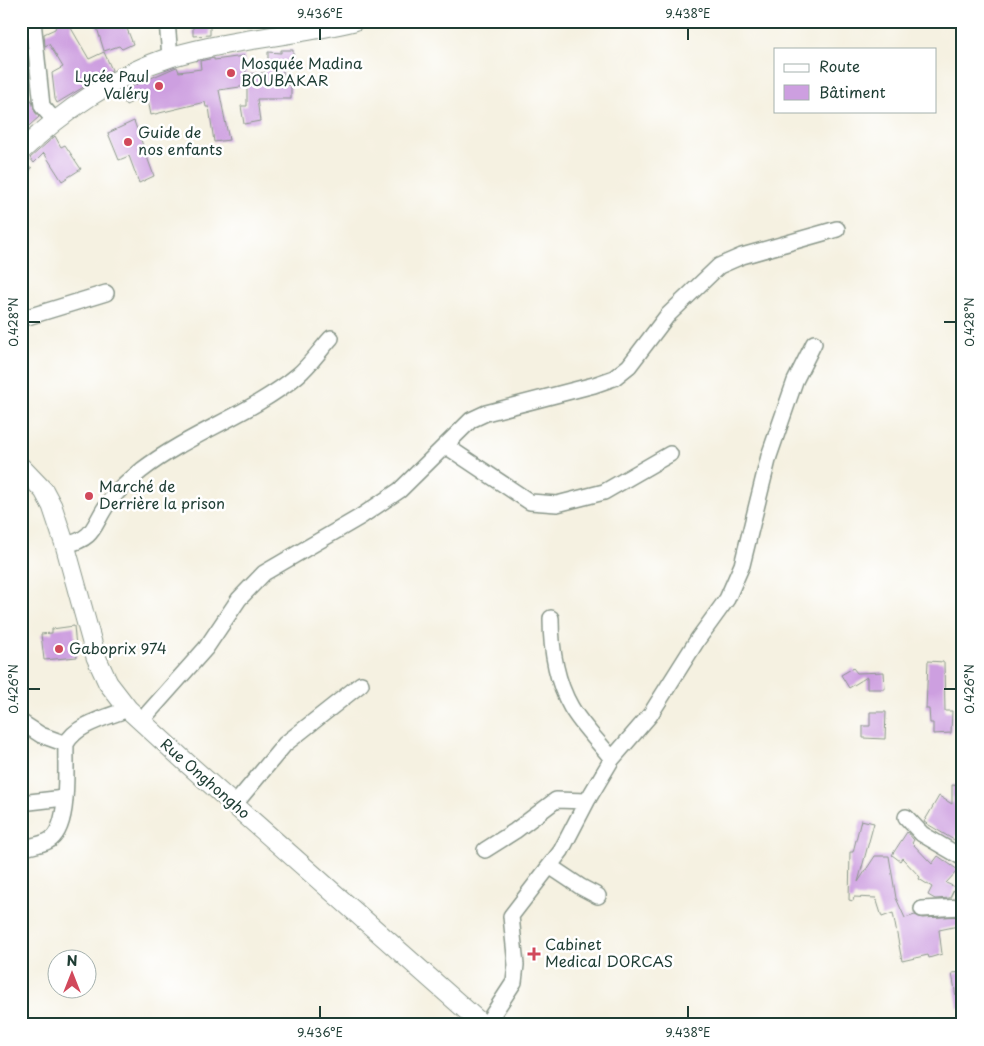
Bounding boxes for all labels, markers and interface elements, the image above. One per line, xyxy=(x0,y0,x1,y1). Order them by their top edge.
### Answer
text: 9.436°E xyxy=(297,4,343,22)
text: 9.438°E xyxy=(665,4,711,22)
legend xyxy=(774,48,936,112)
place label: Mosquée Madina BOUBAKAR xyxy=(241,51,363,91)
text: Route xyxy=(819,54,860,77)
place label: Lycée Paul Valéry xyxy=(75,64,149,104)
marker: Mosquée Madina BOUBAKAR xyxy=(225,67,237,79)
marker: Lycée Paul Valéry xyxy=(153,80,165,92)
text: Bâtiment xyxy=(819,80,886,103)
place label: Guide de nos enfants xyxy=(138,120,222,160)
marker: Guide de nos enfants xyxy=(122,136,134,148)
text: 0.428°N xyxy=(4,297,22,347)
text: 0.428°N xyxy=(960,297,978,347)
place label: Marché de Derrière la prison xyxy=(99,474,225,514)
marker: Marché de Derrière la prison xyxy=(83,490,95,502)
place label: Gaboprix 974 xyxy=(69,636,167,659)
marker: Gaboprix 974 xyxy=(53,643,65,655)
text: 0.426°N xyxy=(4,664,22,714)
text: 0.426°N xyxy=(960,664,978,714)
street label: Rue Onghongho xyxy=(156,732,256,823)
place label: Cabinet Medical DORCAS xyxy=(545,932,673,972)
marker: Cabinet Medical DORCAS xyxy=(527,947,541,961)
north arrow xyxy=(48,948,98,998)
text: N xyxy=(66,950,78,971)
text: 9.436°E xyxy=(297,1023,343,1041)
text: 9.438°E xyxy=(665,1023,711,1041)

